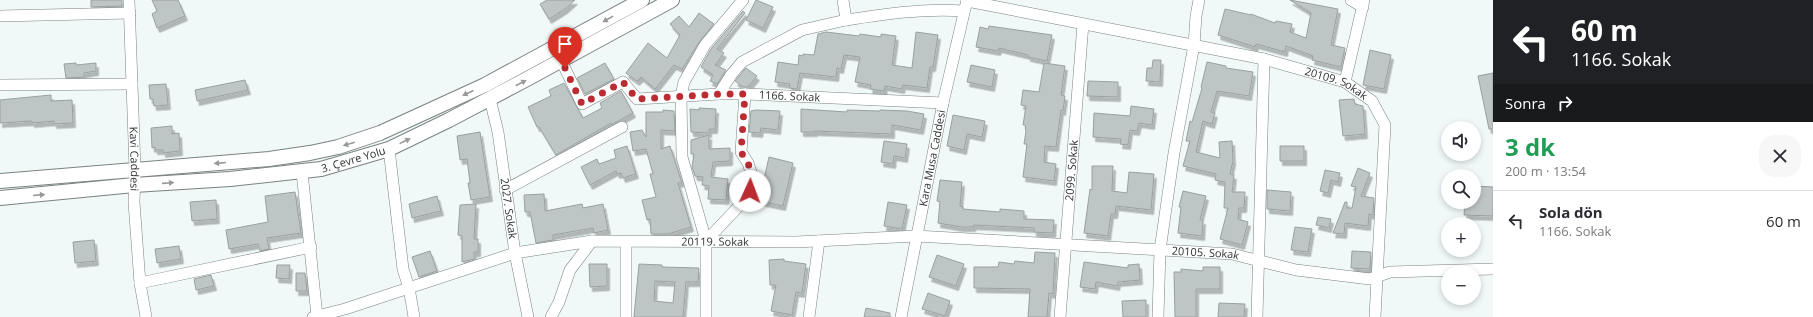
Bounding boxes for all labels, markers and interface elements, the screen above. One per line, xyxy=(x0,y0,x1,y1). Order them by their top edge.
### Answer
text: 60 m xyxy=(1571,11,1638,49)
one-way arrow xyxy=(602,16,614,22)
icon: left xyxy=(1505,16,1557,68)
pin xyxy=(548,27,582,68)
icon: arrive xyxy=(554,33,576,55)
text: 1166. Sokak xyxy=(1571,47,1671,71)
street label: 20109. Sokak xyxy=(1303,63,1371,103)
one-way arrow xyxy=(515,79,527,86)
street label: 1166. Sokak xyxy=(759,87,821,104)
one-way arrow xyxy=(462,90,474,96)
icon: right xyxy=(1554,92,1576,114)
text: Sonra xyxy=(1505,93,1546,113)
street label: Kara Musa Caddesi xyxy=(915,108,949,207)
map controls xyxy=(1441,121,1481,305)
button: sound xyxy=(1441,121,1481,161)
street label: Kavi Caddesi xyxy=(126,126,143,192)
text: 3 dk xyxy=(1505,130,1555,163)
button: close xyxy=(1759,135,1801,177)
one-way arrow xyxy=(399,138,411,144)
street label: 2099. Sokak xyxy=(1061,139,1081,202)
one-way arrow xyxy=(342,141,354,147)
street label: 3. Çevre Yolu xyxy=(319,142,387,176)
one-way arrow xyxy=(214,159,226,166)
text: 200 m · 13:54 xyxy=(1505,162,1586,180)
button: search xyxy=(1441,169,1481,209)
position arrow xyxy=(729,170,771,212)
street label: 2027. Sokak xyxy=(498,177,521,240)
one-way arrow xyxy=(162,180,174,187)
one-way arrow xyxy=(33,192,45,198)
text: Sola dön xyxy=(1539,202,1603,222)
icon: left xyxy=(1505,210,1527,232)
text: 60 m xyxy=(1766,211,1801,231)
button: + xyxy=(1441,217,1481,257)
text: 1166. Sokak xyxy=(1539,222,1611,240)
street label: 20119. Sokak xyxy=(681,233,749,249)
street label: 20105. Sokak xyxy=(1171,243,1241,263)
button: − xyxy=(1441,265,1481,305)

